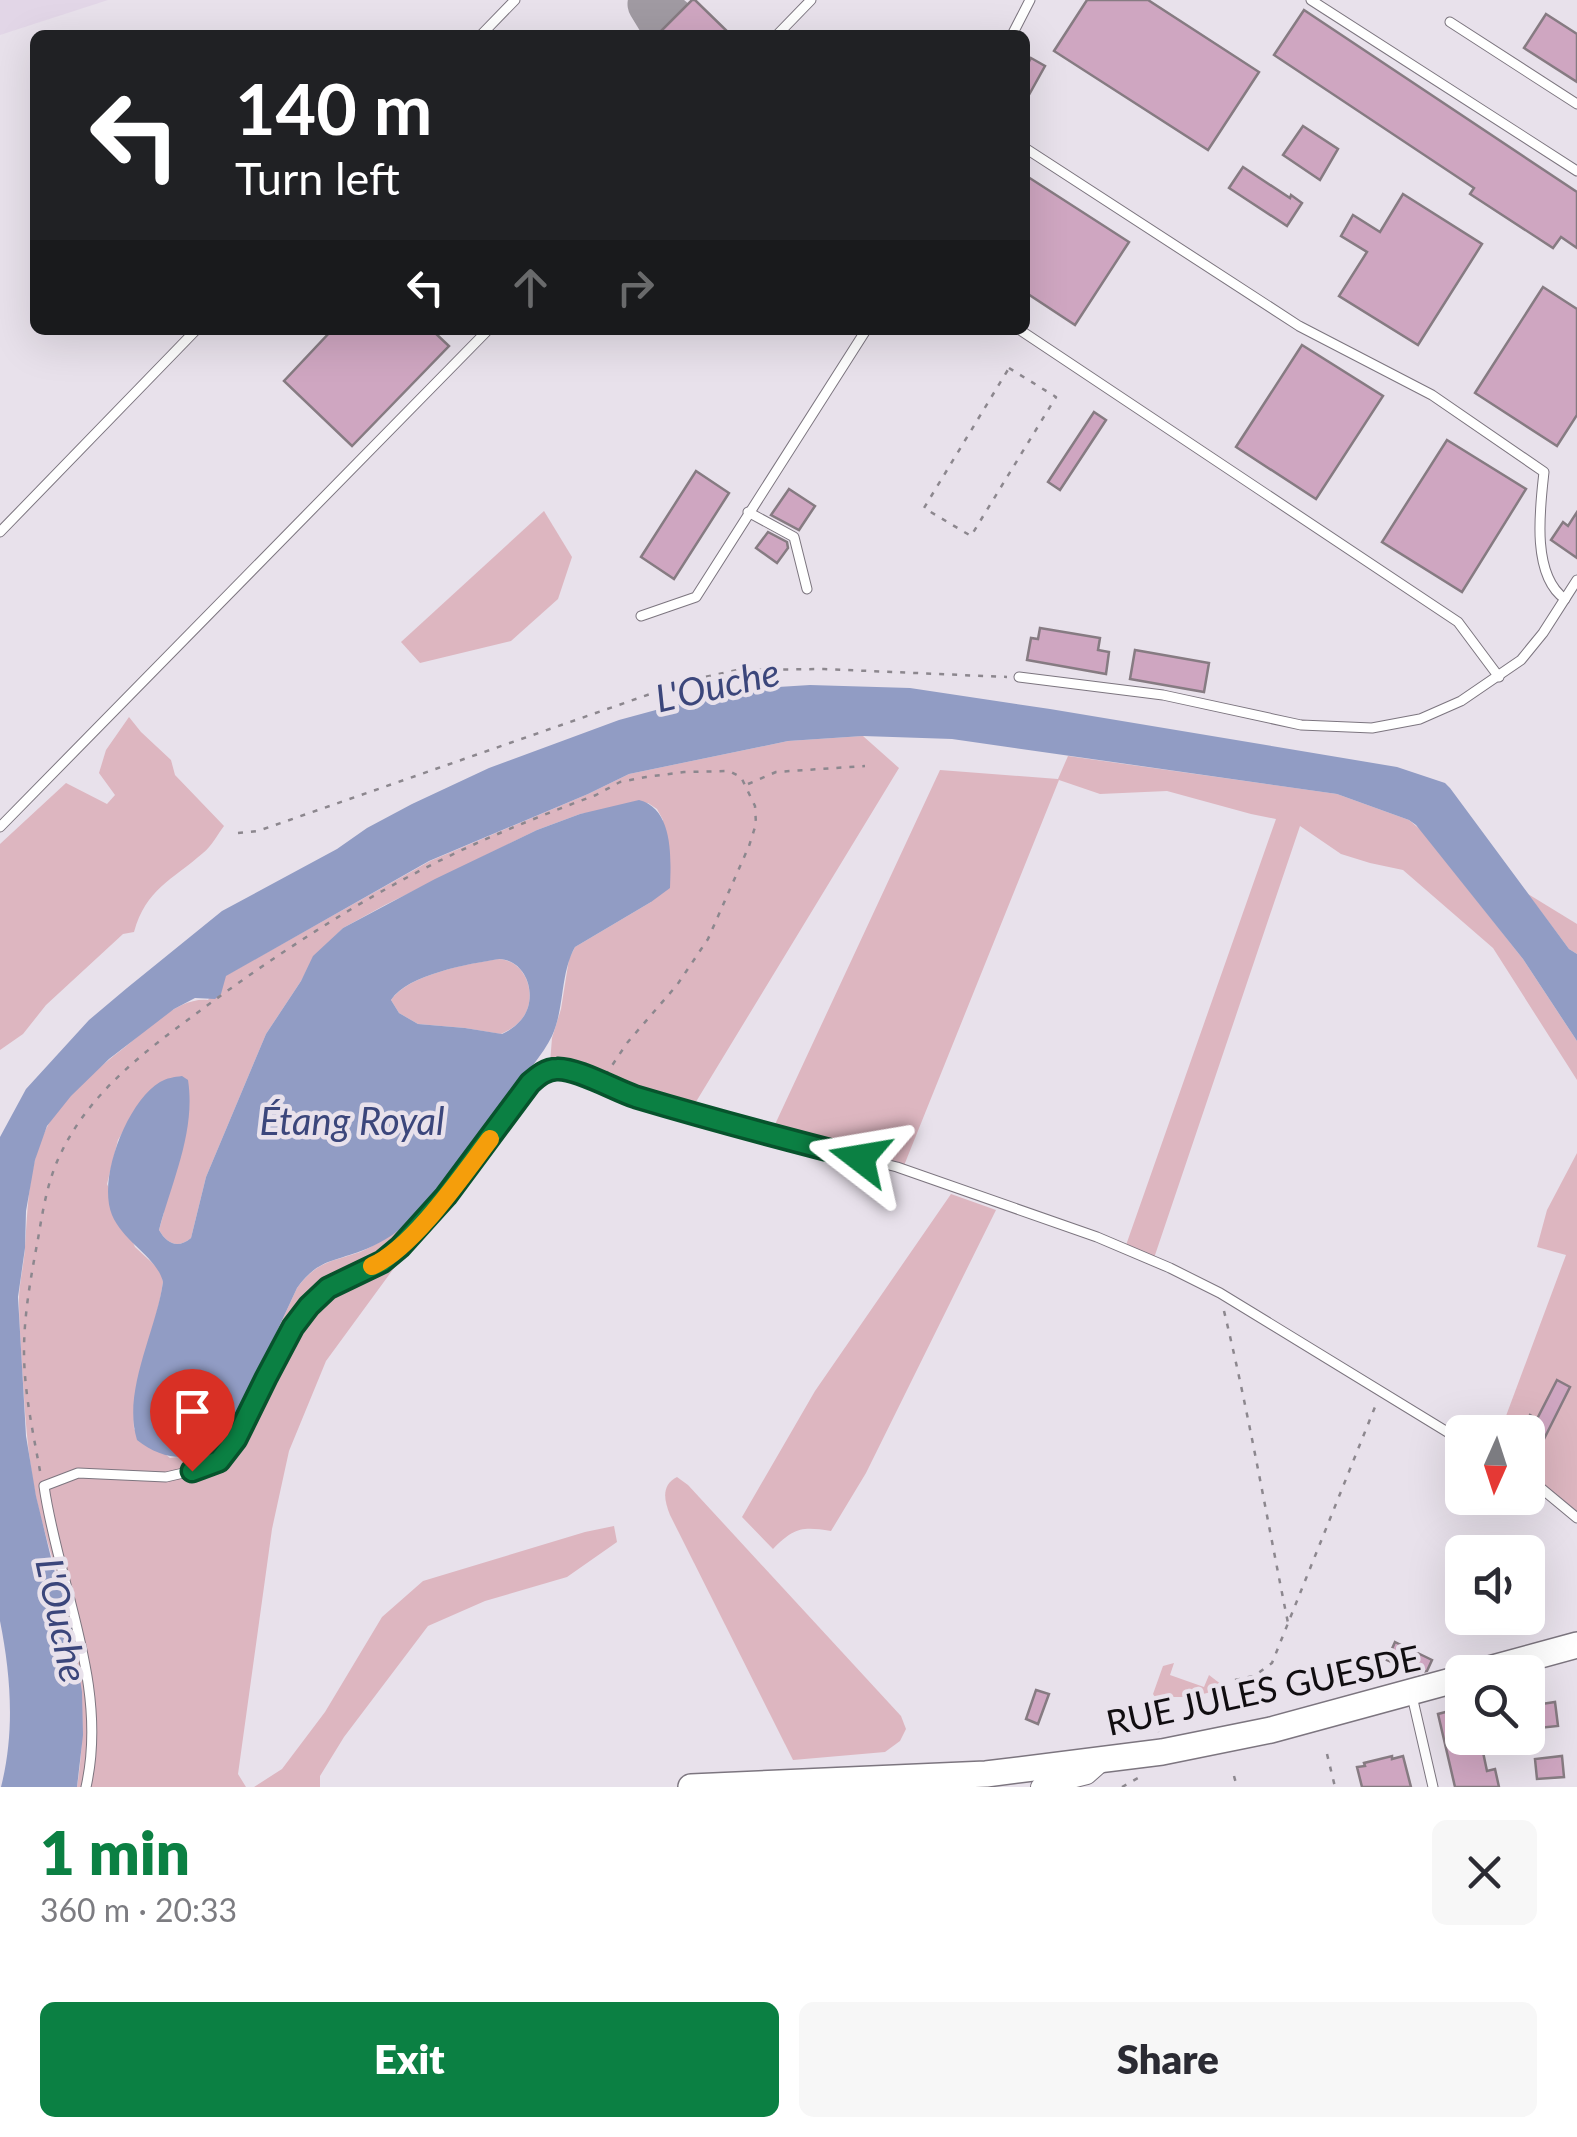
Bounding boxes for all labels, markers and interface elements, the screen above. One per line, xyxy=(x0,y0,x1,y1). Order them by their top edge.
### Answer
text: 140 m xyxy=(235,66,432,150)
icon: left xyxy=(70,70,200,200)
text: Turn left xyxy=(235,151,400,205)
icon: left xyxy=(398,260,453,315)
icon: ahead xyxy=(503,260,558,315)
icon: right xyxy=(608,260,663,315)
water label: L'Ouche xyxy=(651,647,783,721)
water label: Étang Royal xyxy=(259,1097,445,1143)
position arrow xyxy=(808,1106,912,1210)
pin xyxy=(150,1369,235,1472)
icon: arrive xyxy=(165,1384,220,1439)
north arrow xyxy=(1445,1415,1545,1515)
map controls xyxy=(1445,1415,1545,1755)
button: sound xyxy=(1445,1535,1545,1635)
water label: L'Ouche xyxy=(27,1554,99,1686)
street label: RUE JULES GUESDE xyxy=(1102,1635,1424,1743)
button: search xyxy=(1445,1655,1545,1755)
text: 1 min xyxy=(40,1816,190,1888)
button: close xyxy=(1432,1820,1537,1925)
text: 360 m · 20:33 xyxy=(40,1890,237,1929)
button: Exit xyxy=(40,2002,779,2117)
button: Share xyxy=(799,2002,1537,2117)

